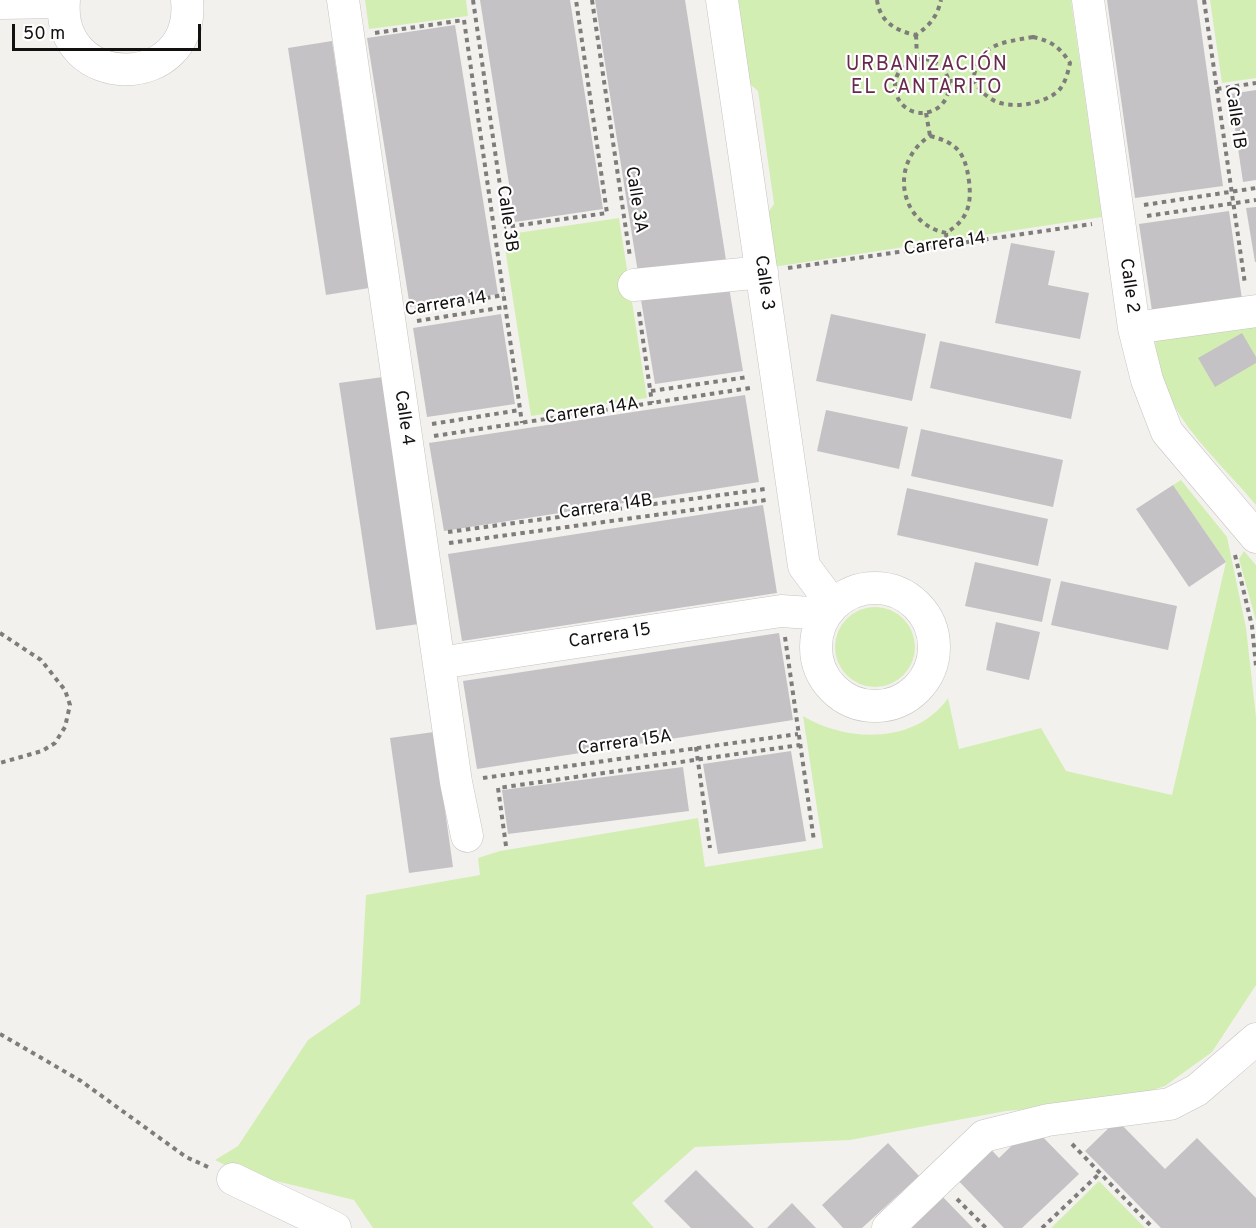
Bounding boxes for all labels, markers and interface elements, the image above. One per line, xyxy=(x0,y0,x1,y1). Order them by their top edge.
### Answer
scale bar xyxy=(15,12,204,50)
text: 50 m xyxy=(23,23,65,46)
district label: URBANIZACIÓN EL CANTARITO xyxy=(846,54,1008,101)
street label: Calle 1B xyxy=(1219,85,1249,151)
street label: Calle 3A xyxy=(619,165,651,235)
street label: Calle 3B xyxy=(491,184,521,254)
street label: Carrera 14 xyxy=(903,229,987,261)
street label: Calle 3 xyxy=(748,254,778,312)
street label: Calle 2 xyxy=(1113,257,1143,315)
street label: Carrera 14 xyxy=(404,288,488,322)
street label: Calle 4 xyxy=(388,389,418,447)
street label: Carrera 14A xyxy=(544,394,640,430)
street label: Carrera 14B xyxy=(558,491,654,525)
street label: Carrera 15 xyxy=(567,620,653,654)
street label: Carrera 15A xyxy=(577,727,673,761)

